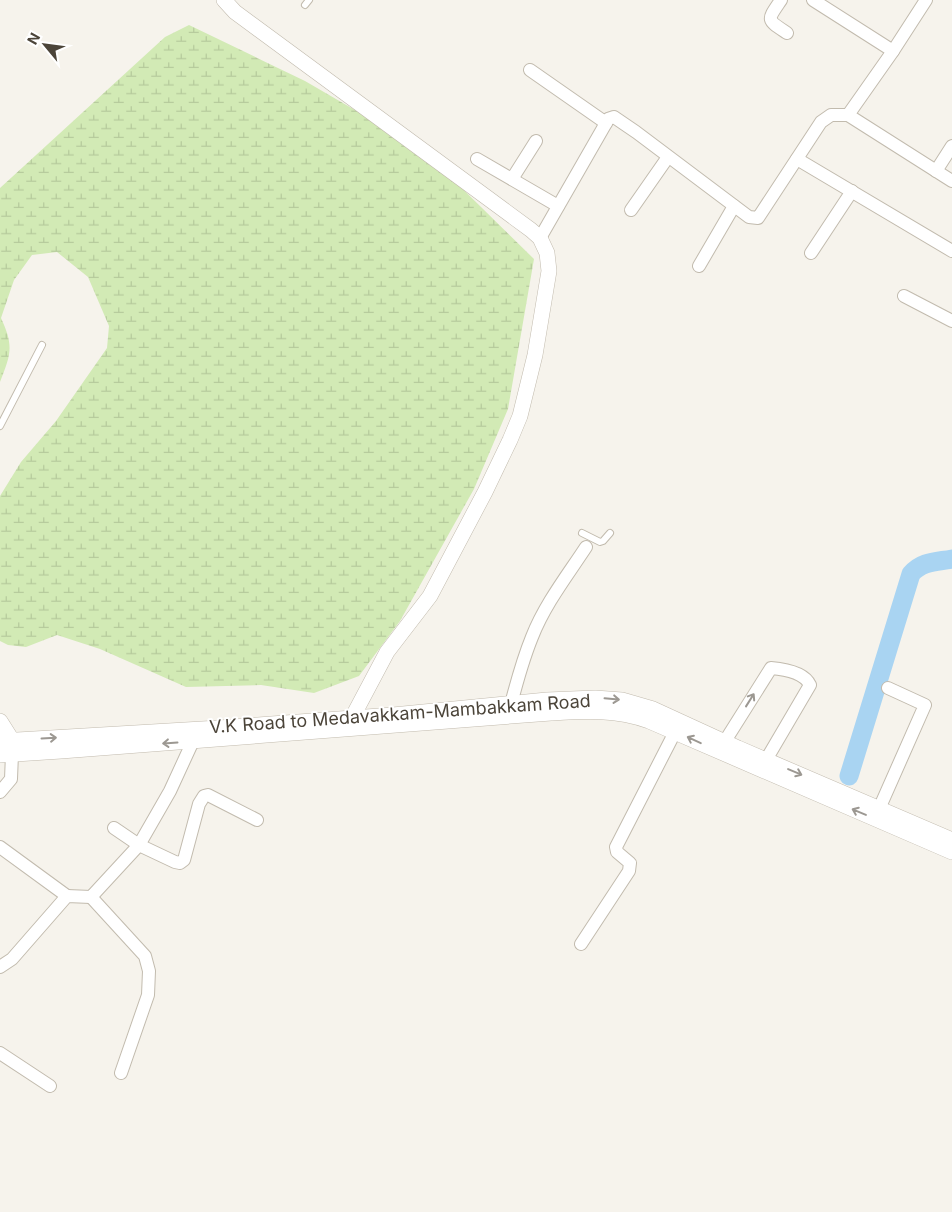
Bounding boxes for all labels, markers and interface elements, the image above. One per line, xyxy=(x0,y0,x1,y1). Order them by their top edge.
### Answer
north arrow xyxy=(20,20,70,70)
text: N xyxy=(23,30,43,47)
street label: V.K Road to Medavakkam-Mambakkam Road xyxy=(209,690,591,737)
one-way arrow xyxy=(604,694,620,704)
one-way arrow xyxy=(745,694,755,708)
one-way arrow xyxy=(40,733,56,742)
one-way arrow xyxy=(687,735,702,745)
one-way arrow xyxy=(163,738,179,748)
one-way arrow xyxy=(787,768,802,777)
one-way arrow xyxy=(852,807,867,817)

